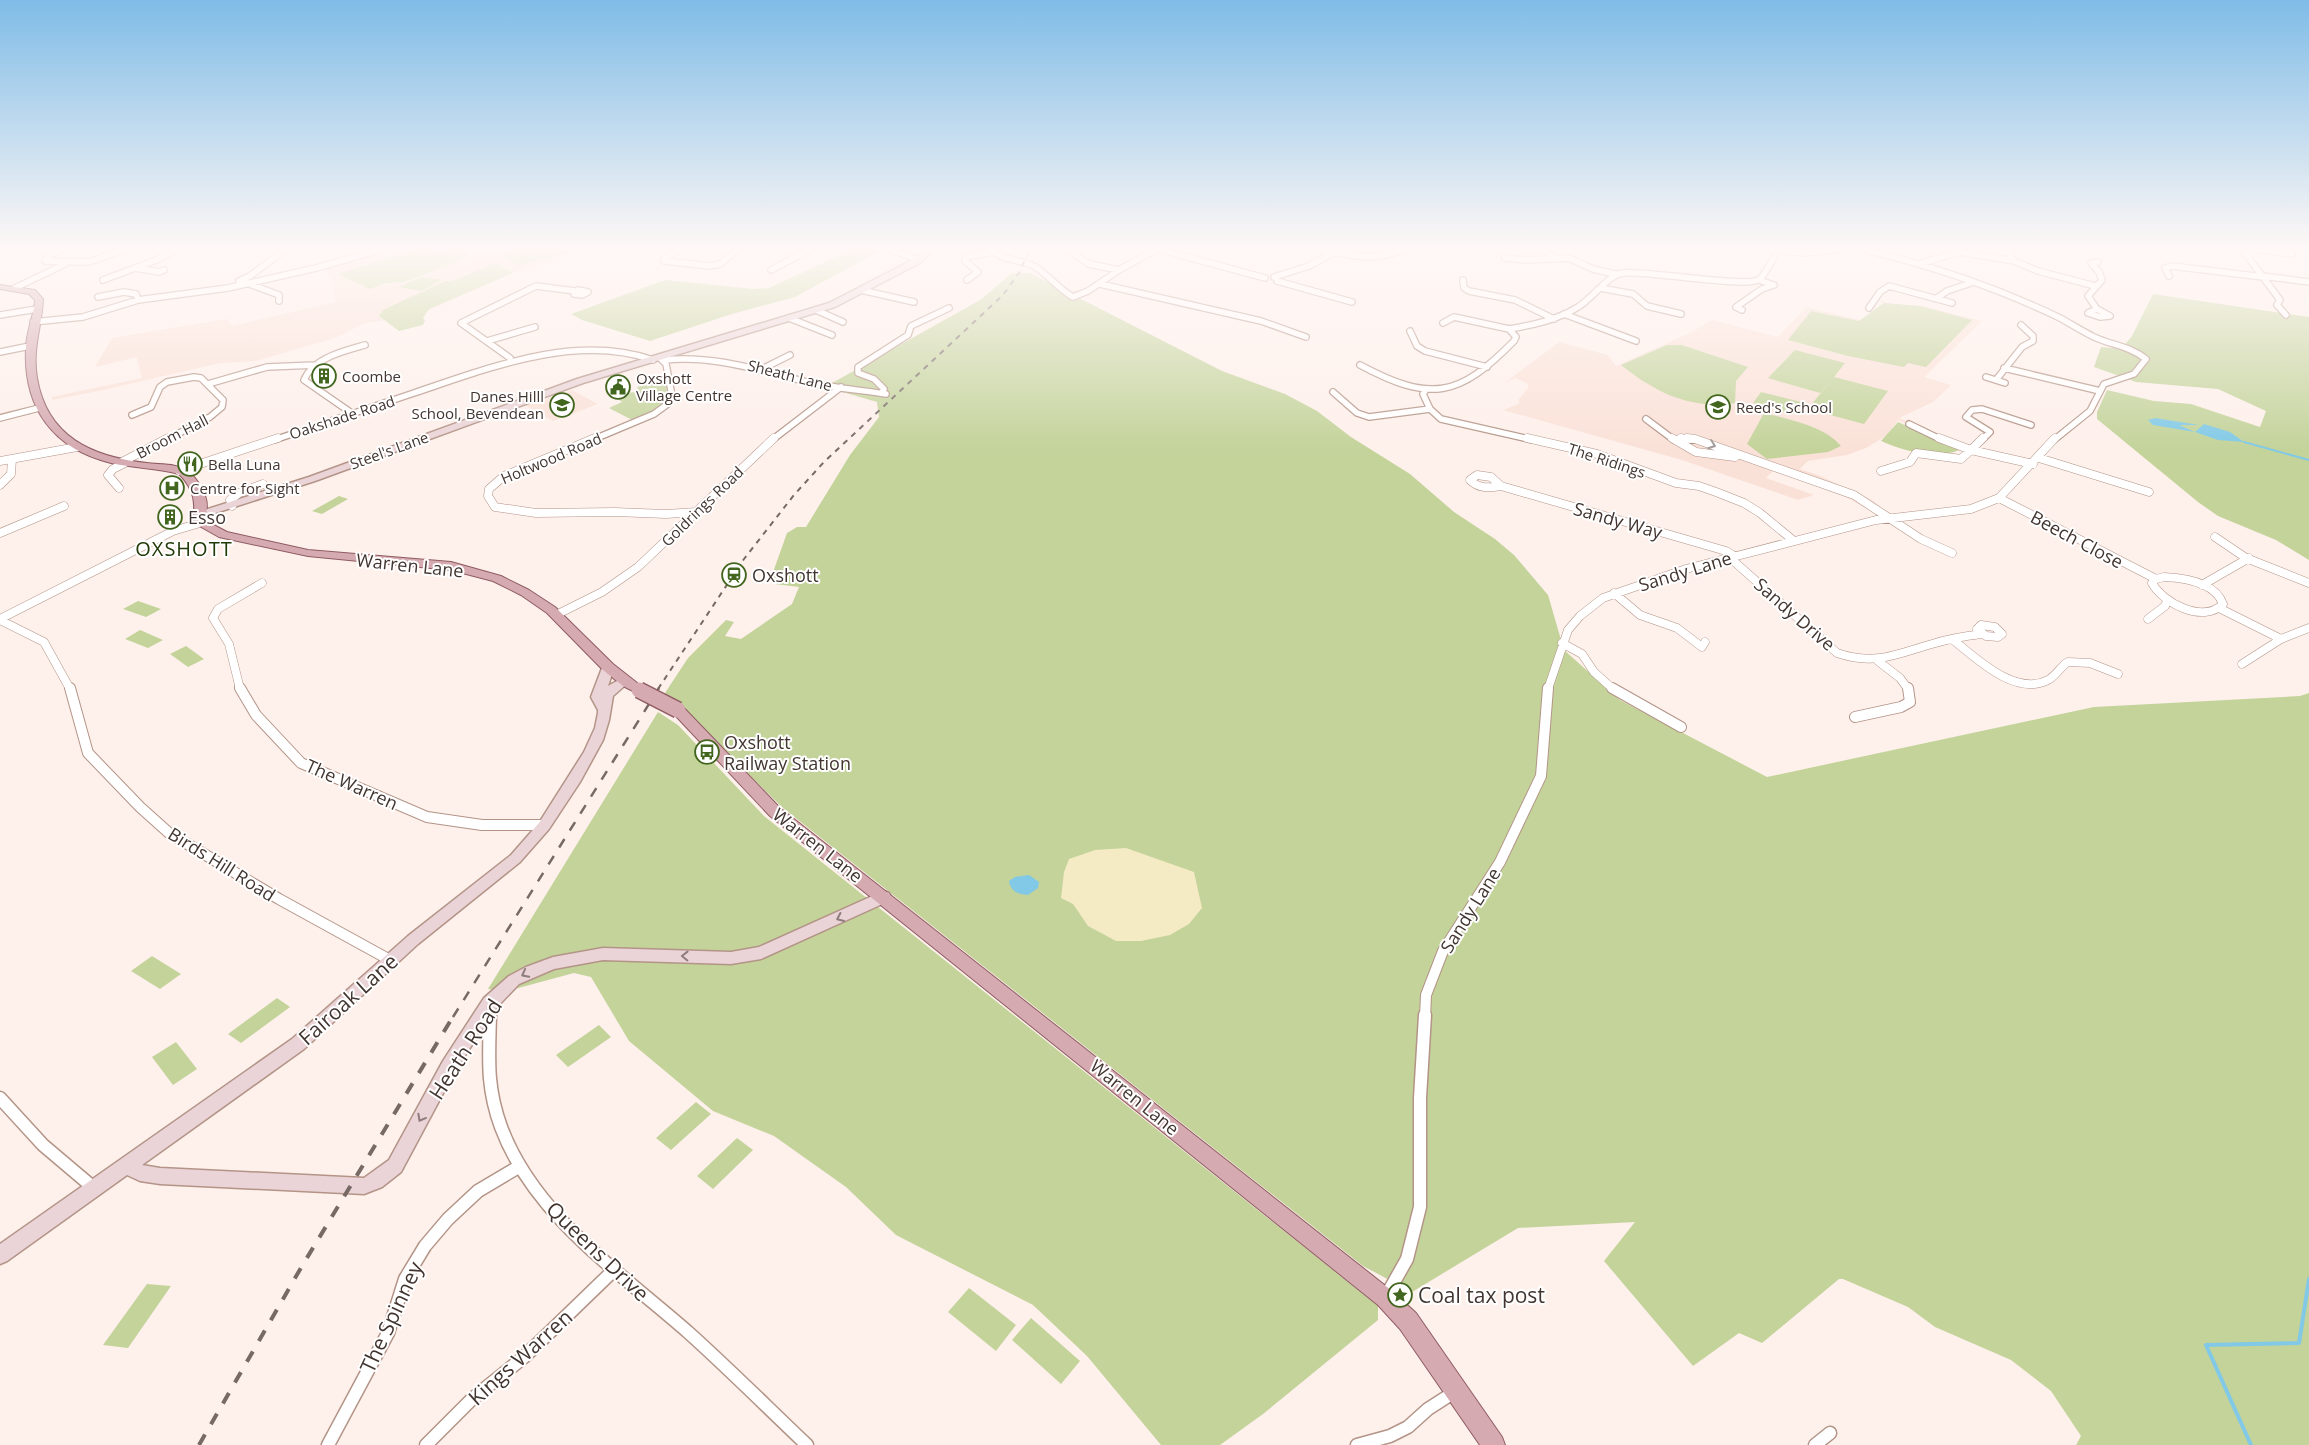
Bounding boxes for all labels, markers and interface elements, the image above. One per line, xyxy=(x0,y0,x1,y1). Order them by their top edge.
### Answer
street label: Sheath Lane xyxy=(746,355,834,395)
building icon: Coombe xyxy=(311,363,337,389)
place label: Coombe xyxy=(342,366,401,386)
place label: Oxshott Village Centre xyxy=(636,368,732,405)
public building icon: Oxshott Village Centre xyxy=(605,374,631,400)
place label: Danes Hilll School, Bevendean xyxy=(411,386,544,423)
street label: Oakshade Road xyxy=(287,391,397,443)
school or university icon: Danes Hilll School, Bevendean xyxy=(549,392,575,418)
school or university icon: Reed's School xyxy=(1705,394,1731,420)
place label: Reed's School xyxy=(1736,397,1832,417)
street label: Broom Hall xyxy=(132,409,212,463)
street label: Steel's Lane xyxy=(347,427,431,473)
street label: Holtwood Road xyxy=(497,428,605,488)
street label: The Ridings xyxy=(1566,438,1648,482)
one-way arrow xyxy=(1708,439,1716,449)
restaurant icon: Bella Luna xyxy=(177,451,203,477)
place label: Bella Luna xyxy=(208,454,280,474)
street label: Goldrings Road xyxy=(657,462,747,550)
hospital icon: Centre for Sight xyxy=(159,475,185,501)
place label: Centre for Sight xyxy=(190,478,300,498)
street label: Sandy Way xyxy=(1571,496,1666,544)
building icon: Esso xyxy=(157,504,183,530)
place label: Esso xyxy=(188,505,226,529)
street label: Beech Close xyxy=(2027,505,2127,573)
district label: OXSHOTT xyxy=(135,535,233,562)
street label: Sandy Lane xyxy=(1636,545,1734,597)
street label: Warren Lane xyxy=(355,547,465,583)
station icon: Oxshott xyxy=(721,562,747,588)
place label: Oxshott xyxy=(752,563,819,587)
street label: Sandy Drive xyxy=(1750,572,1840,656)
place label: Oxshott Railway Station xyxy=(724,730,851,775)
bus stop icon: Oxshott Railway Station xyxy=(694,739,720,765)
street label: The Warren xyxy=(302,753,402,815)
street label: Warren Lane xyxy=(768,802,868,888)
street label: Birds Hill Road xyxy=(164,821,280,907)
street label: Sandy Lane xyxy=(1434,863,1506,957)
one-way arrow xyxy=(836,911,845,922)
street label: Fairoak Lane xyxy=(292,947,404,1051)
one-way arrow xyxy=(681,951,688,961)
one-way arrow xyxy=(522,968,531,978)
street label: Heath Road xyxy=(422,993,508,1105)
street label: Warren Lane xyxy=(1086,1054,1184,1140)
one-way arrow xyxy=(417,1112,427,1121)
street label: Queens Drive xyxy=(541,1195,655,1307)
street label: The Spinney xyxy=(353,1257,429,1377)
place label: Coal tax post xyxy=(1418,1281,1545,1309)
place icon: Coal tax post xyxy=(1387,1282,1413,1308)
street label: Kings Warren xyxy=(462,1303,578,1411)

